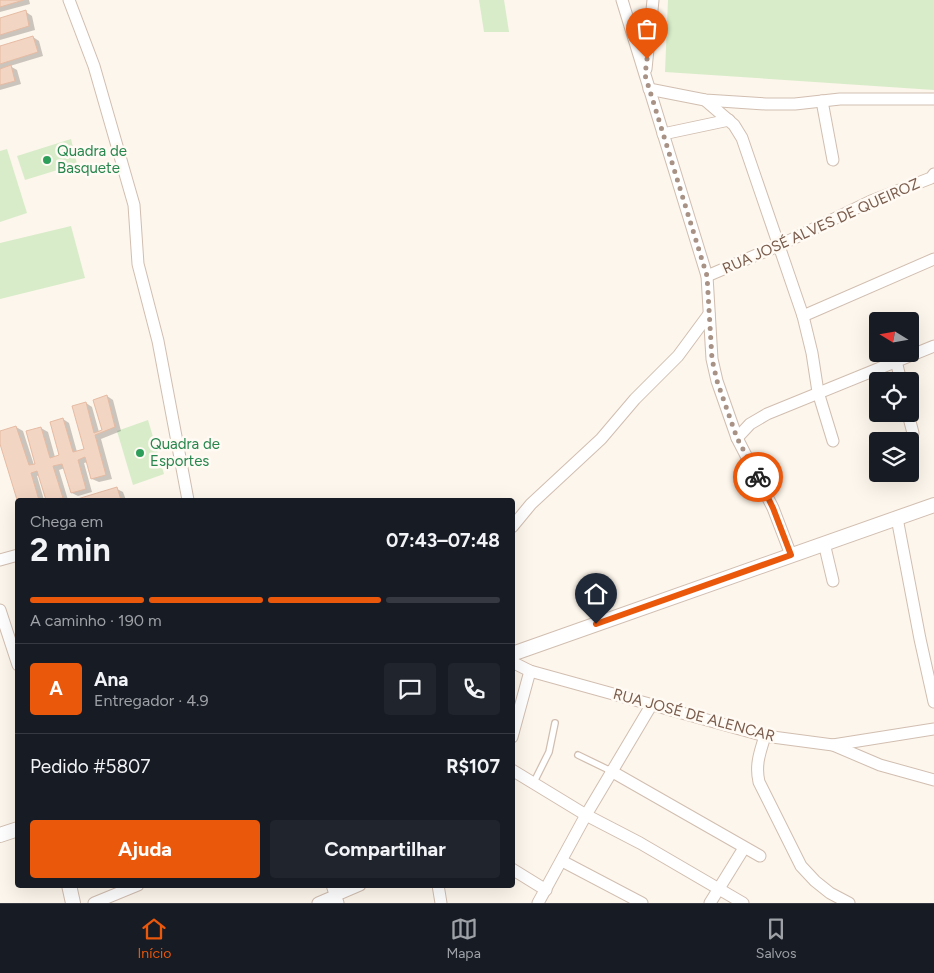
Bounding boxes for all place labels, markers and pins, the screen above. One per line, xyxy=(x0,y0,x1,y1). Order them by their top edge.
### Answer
pin xyxy=(626,8,668,59)
place label: Quadra de Basquete xyxy=(57,142,127,177)
marker: Quadra de Basquete xyxy=(41,154,53,166)
place label: Quadra de Esportes xyxy=(150,435,220,470)
marker: Quadra de Esportes xyxy=(134,447,146,459)
pin xyxy=(575,573,617,624)

